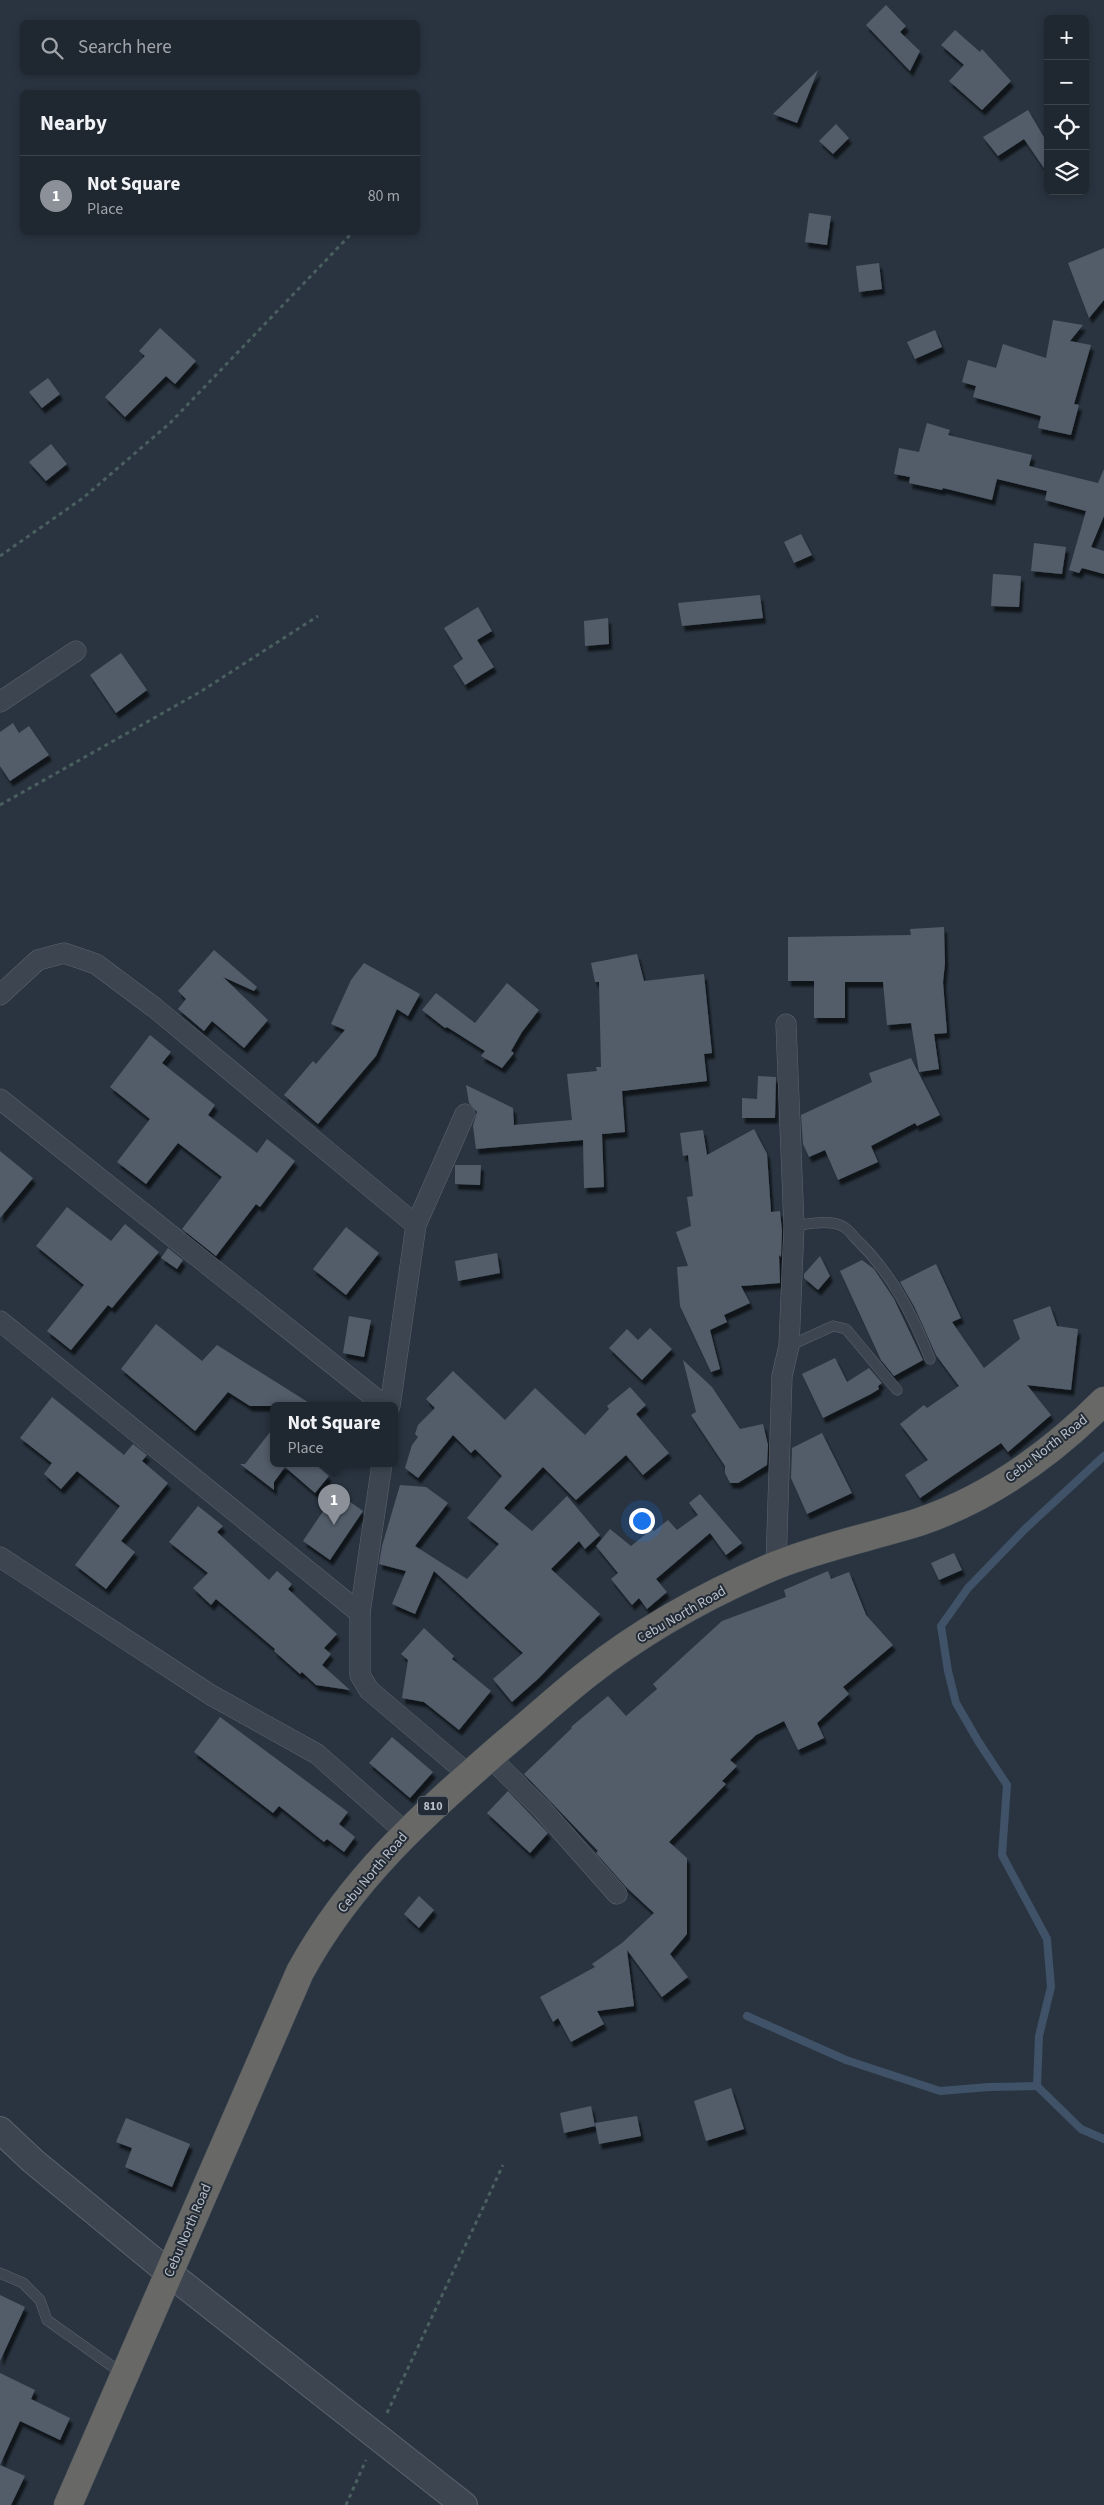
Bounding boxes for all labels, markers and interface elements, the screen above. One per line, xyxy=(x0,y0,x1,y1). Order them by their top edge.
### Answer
map controls xyxy=(1044,15,1089,195)
button: + xyxy=(1044,15,1089,60)
search box xyxy=(20,20,420,75)
icon: search xyxy=(38,34,66,62)
text: Search here xyxy=(78,34,172,61)
button: − xyxy=(1044,60,1089,105)
button: locate xyxy=(1044,105,1089,150)
text: Nearby xyxy=(40,108,107,138)
button: layers xyxy=(1044,150,1089,195)
text: Not Square xyxy=(87,171,180,198)
text: 1 xyxy=(52,185,60,207)
text: 80 m xyxy=(368,185,400,207)
text: Place xyxy=(87,198,123,220)
popup xyxy=(270,1402,398,1467)
text: Not Square xyxy=(287,1410,381,1437)
street label: Cebu North Road xyxy=(1001,1410,1092,1487)
text: Place xyxy=(287,1437,323,1459)
pin: 1 xyxy=(318,1484,350,1525)
your location xyxy=(629,1508,655,1534)
street label: Cebu North Road xyxy=(633,1581,730,1648)
road number: 810 xyxy=(418,1796,448,1815)
street label: Cebu North Road xyxy=(333,1828,413,1917)
street label: Cebu North Road xyxy=(159,2181,217,2280)

